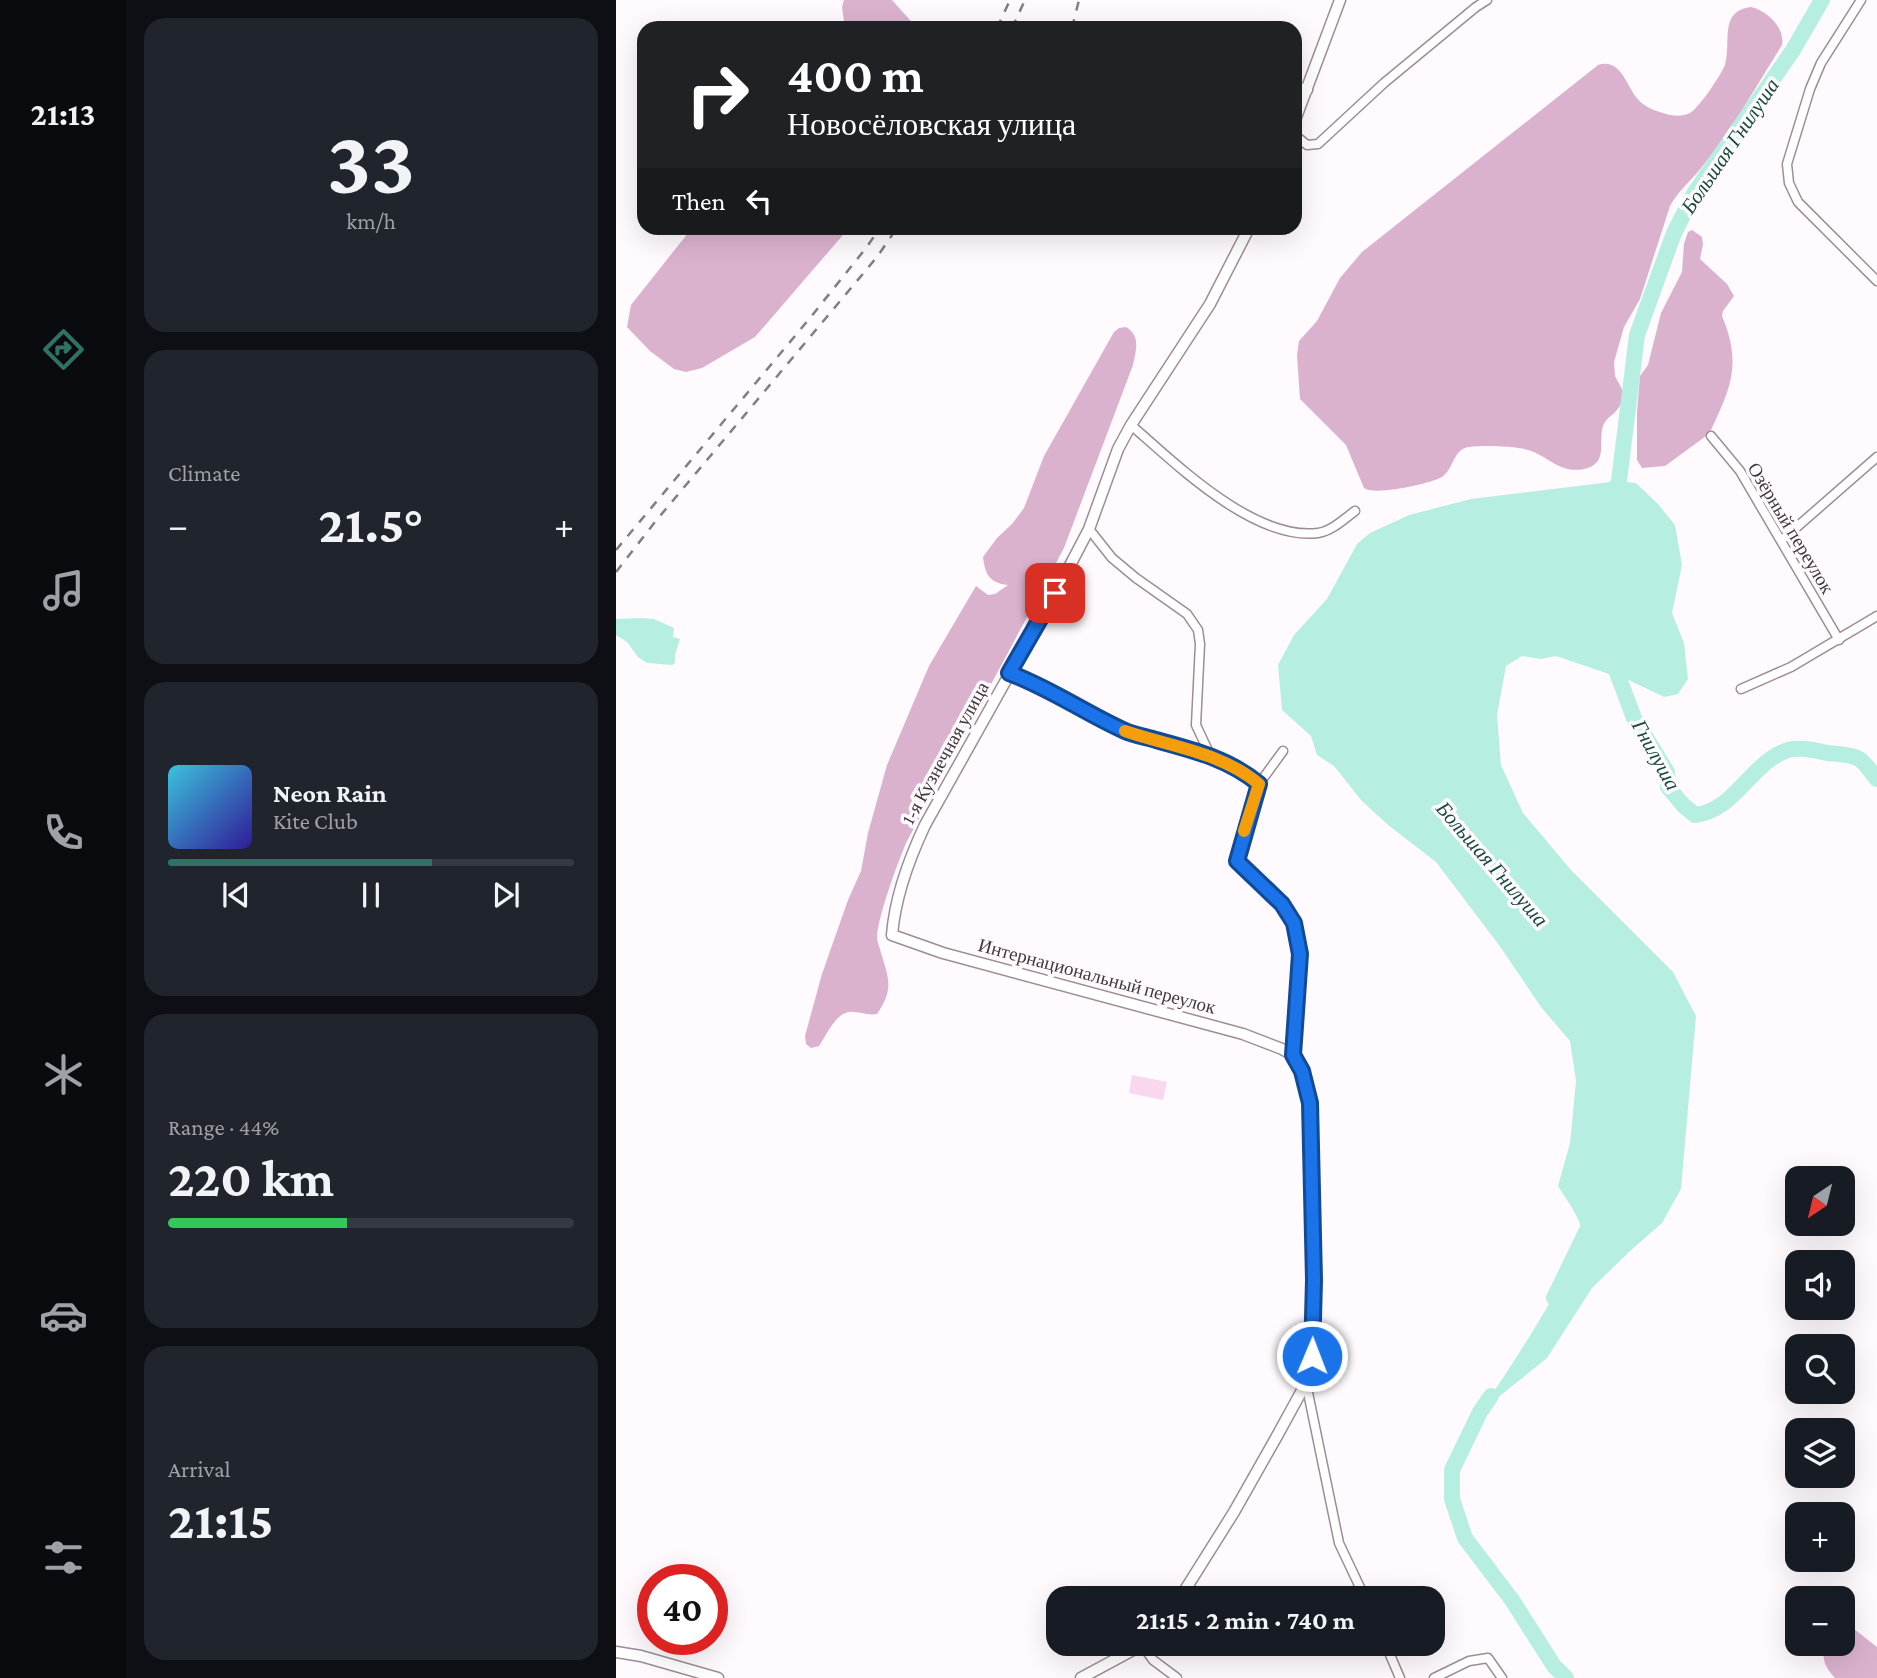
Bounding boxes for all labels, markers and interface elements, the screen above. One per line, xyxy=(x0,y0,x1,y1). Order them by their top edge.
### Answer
text: 400 m xyxy=(787,48,924,103)
icon: right xyxy=(672,49,763,140)
water label: Большая Гнилуша xyxy=(1675,74,1784,219)
text: 21:13 xyxy=(31,96,95,132)
text: Новосёловская улица xyxy=(787,106,1076,142)
text: 33 xyxy=(327,111,415,213)
icon: left xyxy=(740,182,778,220)
text: Then xyxy=(672,187,726,216)
text: km/h xyxy=(346,208,396,234)
icon: directions xyxy=(39,325,88,374)
street label: Озёрный переулок xyxy=(1744,459,1839,598)
text: Climate xyxy=(168,460,240,486)
text: 21.5° xyxy=(319,495,424,553)
text: − xyxy=(168,504,188,546)
text: + xyxy=(554,504,574,546)
pin xyxy=(1025,563,1085,623)
icon: music xyxy=(39,566,88,615)
icon: arrive xyxy=(1036,574,1074,612)
street label: 1-я Кузнечная улица xyxy=(897,678,993,828)
water label: Гнилуша xyxy=(1626,715,1685,794)
text: Neon Rain xyxy=(273,779,387,808)
water label: Большая Гнилуша xyxy=(1430,796,1553,931)
icon: phone xyxy=(39,808,88,857)
text: Kite Club xyxy=(273,808,358,834)
icon: previous xyxy=(217,876,255,914)
icon: pause xyxy=(352,876,390,914)
icon: next xyxy=(487,876,525,914)
street label: Интернациональный переулок xyxy=(976,934,1219,1018)
icon: climate xyxy=(39,1050,88,1099)
text: Range · 44% xyxy=(168,1114,279,1140)
text: 220 km xyxy=(168,1149,334,1207)
north arrow xyxy=(1785,1166,1855,1236)
map controls xyxy=(1785,1166,1855,1656)
button: sound xyxy=(1785,1250,1855,1320)
icon: car xyxy=(39,1291,88,1340)
position arrow xyxy=(1275,1319,1349,1393)
button: search xyxy=(1785,1334,1855,1404)
button: layers xyxy=(1785,1418,1855,1488)
text: Arrival xyxy=(168,1456,231,1482)
text: 21:15 xyxy=(168,1491,273,1549)
button: + xyxy=(1785,1502,1855,1572)
icon: filters xyxy=(39,1533,88,1582)
speed limit sign: 40 xyxy=(637,1564,728,1655)
button: − xyxy=(1785,1586,1855,1656)
text: 21:15 · 2 min · 740 m xyxy=(1136,1606,1355,1635)

